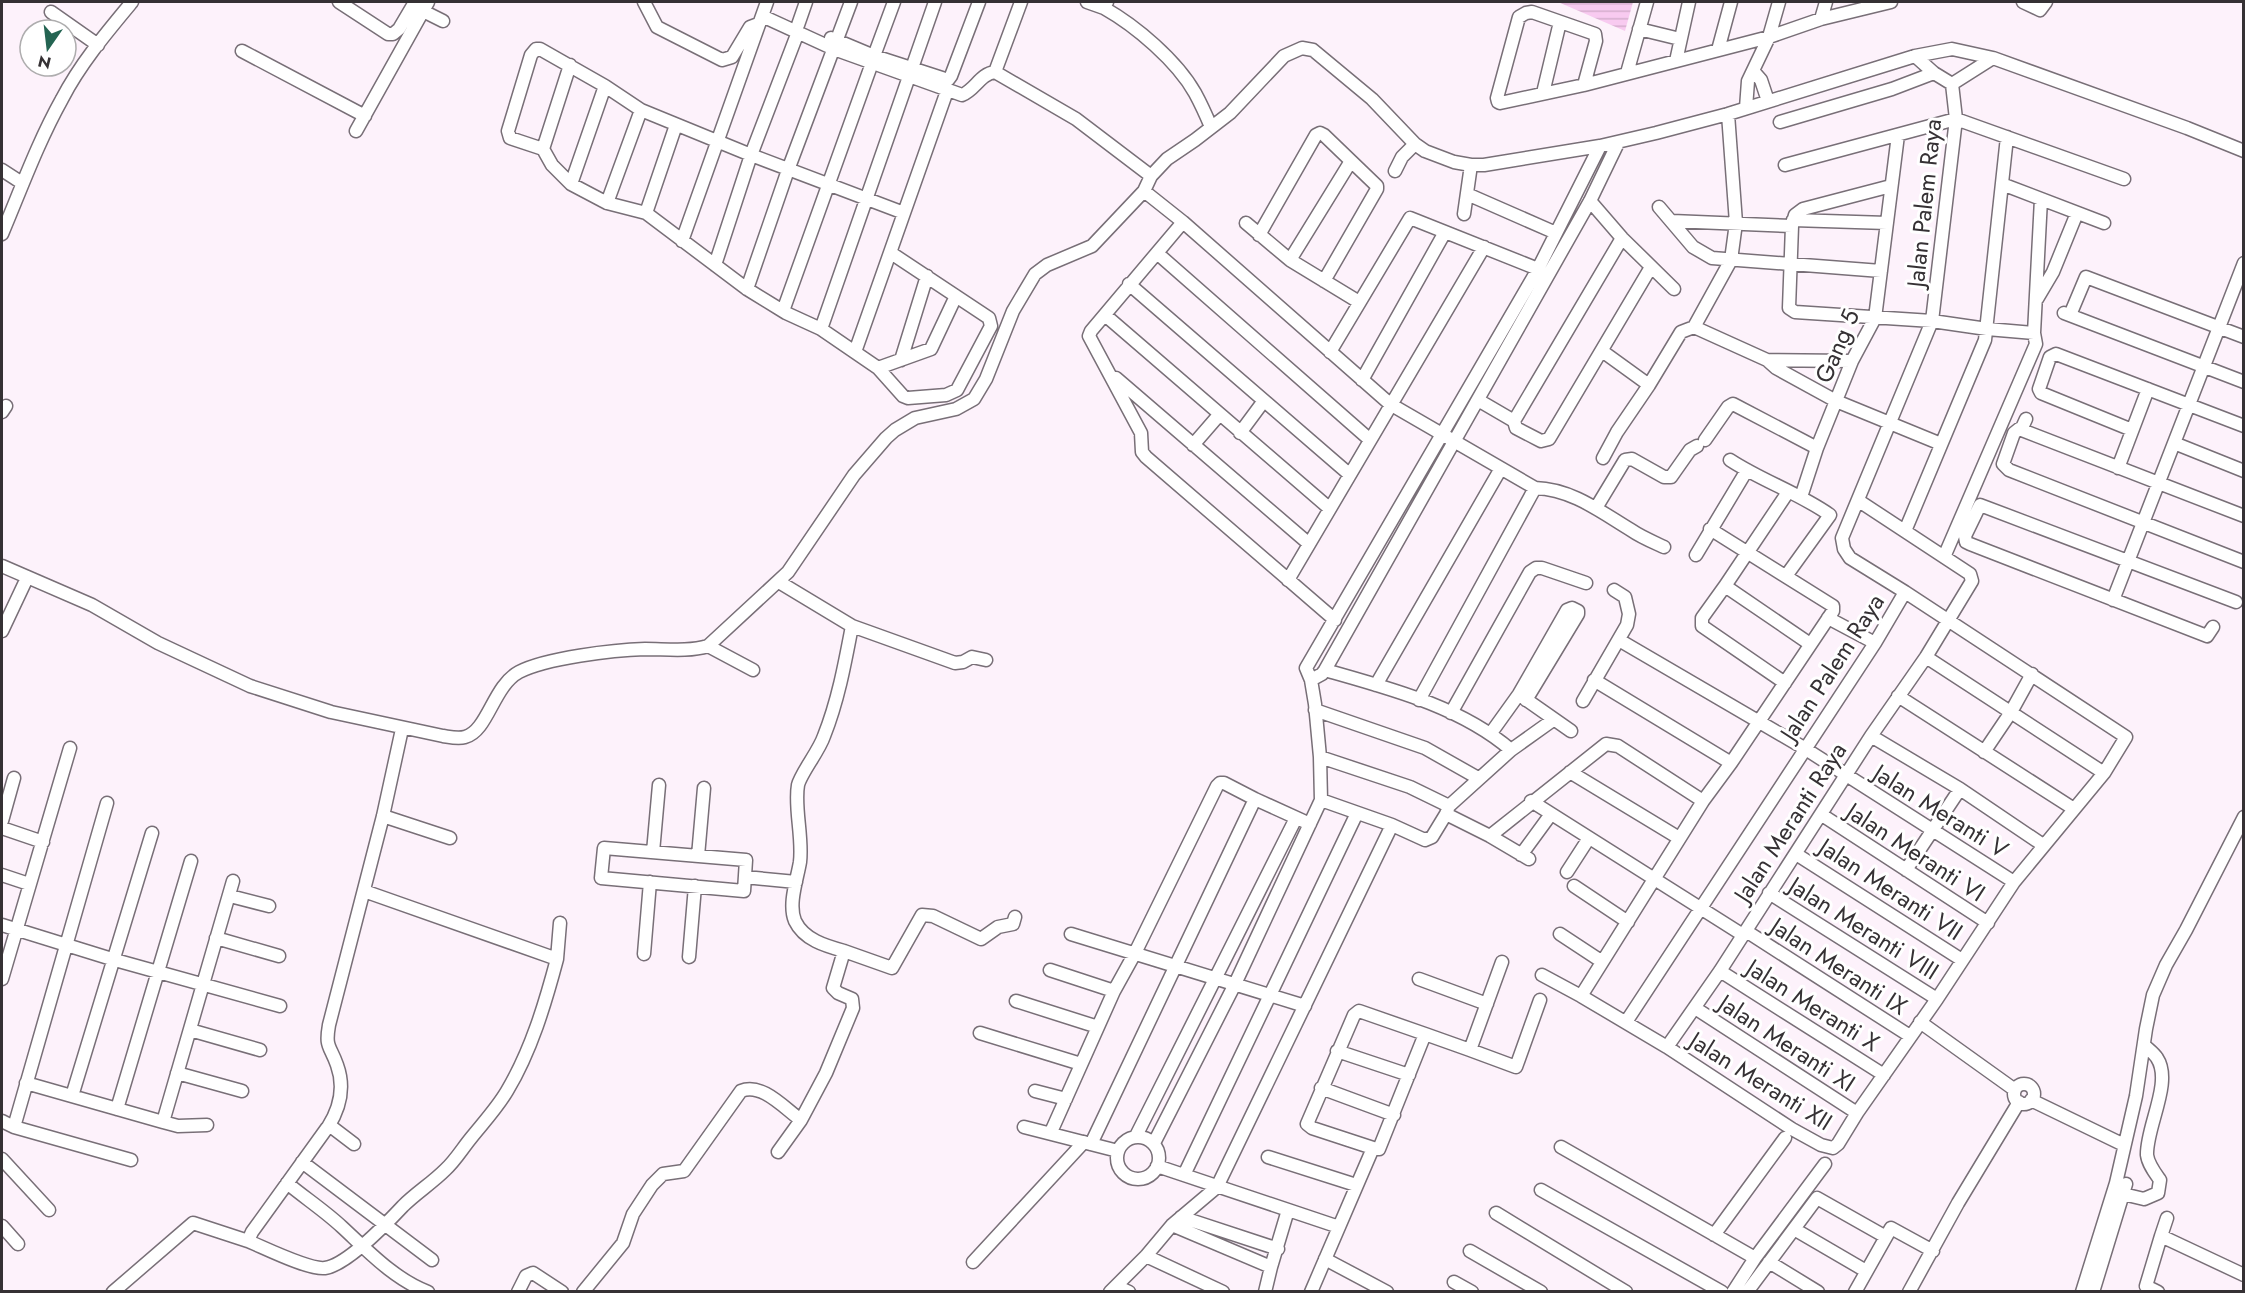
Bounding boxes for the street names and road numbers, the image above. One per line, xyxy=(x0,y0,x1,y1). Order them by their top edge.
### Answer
street label: Jalan Palem Raya xyxy=(1897,117,1950,292)
street label: Gang 5 xyxy=(1806,304,1868,388)
street label: Jalan Palem Raya xyxy=(1770,587,1893,750)
street label: Jalan Meranti Raya xyxy=(1723,735,1855,911)
street label: Jalan Meranti V xyxy=(1864,754,2015,867)
street label: Jalan Meranti VI xyxy=(1837,792,1992,910)
street label: Jalan Meranti VII xyxy=(1810,828,1970,949)
street label: Jalan Meranti VIII xyxy=(1780,866,1946,988)
street label: Jalan Meranti IX xyxy=(1761,907,1915,1024)
street label: Jalan Meranti X xyxy=(1737,949,1887,1060)
street label: Jalan Meranti XI xyxy=(1709,984,1862,1100)
street label: Jalan Meranti XII xyxy=(1680,1021,1839,1139)

